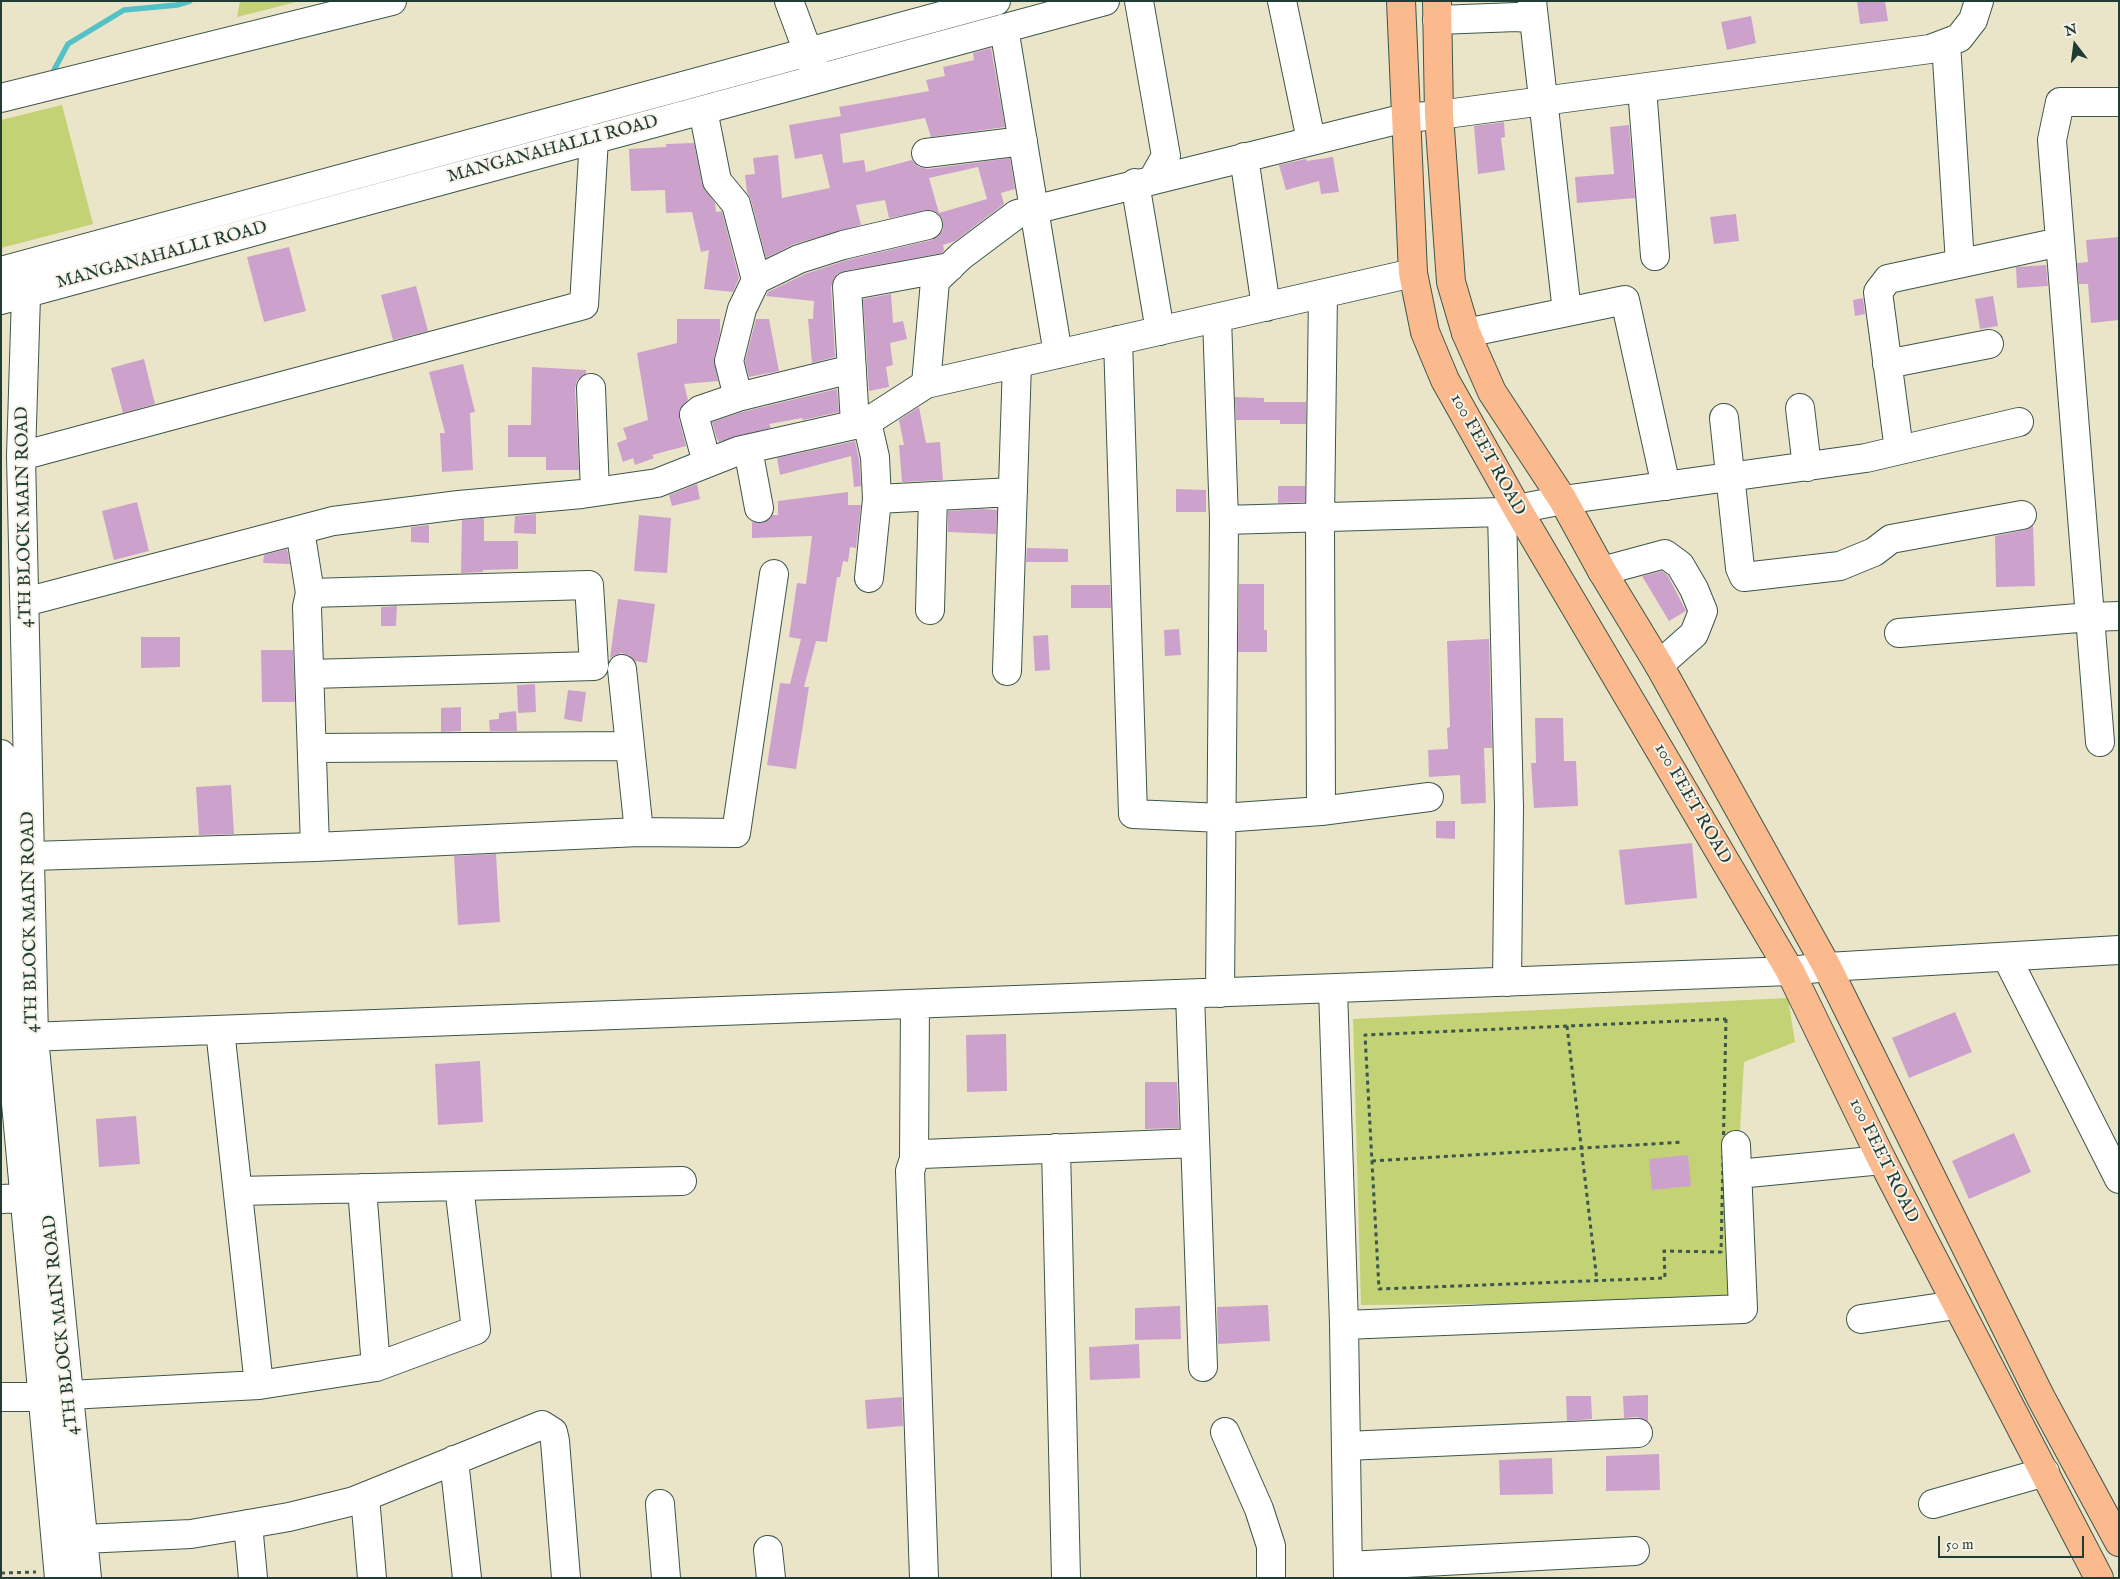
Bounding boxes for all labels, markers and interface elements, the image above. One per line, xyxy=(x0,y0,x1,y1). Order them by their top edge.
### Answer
north arrow xyxy=(2050,20,2100,70)
text: N xyxy=(2063,20,2079,41)
street label: MANGANAHALLI ROAD xyxy=(445,111,661,189)
street label: MANGANAHALLI ROAD xyxy=(54,217,270,295)
street label: 100 FEET ROAD xyxy=(1445,390,1529,520)
street label: 4TH BLOCK MAIN ROAD xyxy=(12,406,38,628)
street label: 100 FEET ROAD xyxy=(1649,740,1735,868)
street label: 4TH BLOCK MAIN ROAD xyxy=(18,811,44,1033)
street label: 100 FEET ROAD xyxy=(1843,1095,1923,1227)
street label: 4TH BLOCK MAIN ROAD xyxy=(40,1214,84,1436)
scale bar xyxy=(1940,1526,2086,1558)
text: 50 m xyxy=(1946,1535,1974,1554)

